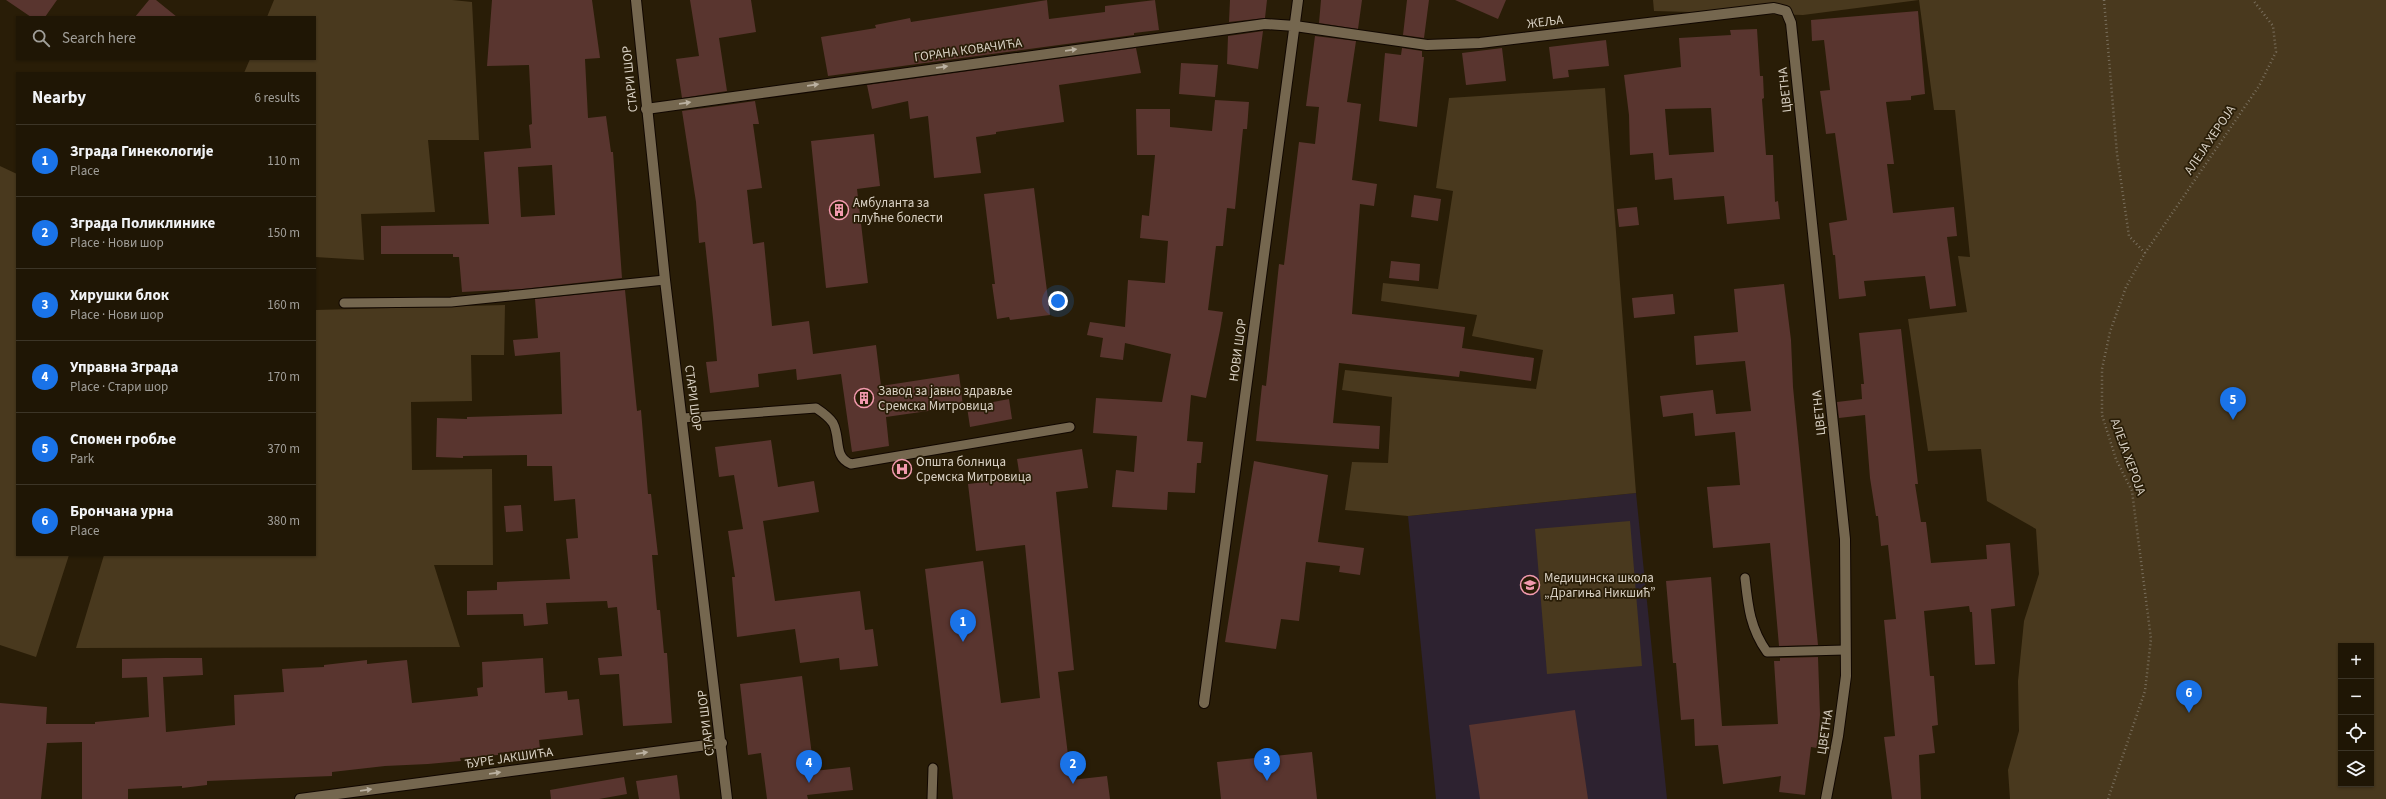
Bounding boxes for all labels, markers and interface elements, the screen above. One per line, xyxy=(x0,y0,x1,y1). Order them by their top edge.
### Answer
street label: ЖЕЉА xyxy=(1526,11,1565,33)
search box xyxy=(16,16,316,60)
icon: search xyxy=(30,27,52,49)
text: Search here xyxy=(62,28,136,49)
street label: ГОРАНА КОВАЧИЋА xyxy=(913,33,1024,66)
street label: СТАРИ ШОР xyxy=(618,45,642,113)
one-way arrow xyxy=(1065,46,1077,53)
one-way arrow xyxy=(936,64,948,70)
street label: ЦВЕТНА xyxy=(1774,66,1796,113)
one-way arrow xyxy=(807,82,820,88)
text: Nearby xyxy=(32,86,86,110)
text: 6 results xyxy=(255,89,300,107)
one-way arrow xyxy=(679,100,691,106)
street label: АЛЕЈА ХЕРОЈА xyxy=(2180,101,2240,178)
text: Зграда Гинекологије xyxy=(70,141,214,162)
text: 1 xyxy=(42,152,48,170)
text: 110 m xyxy=(267,152,300,170)
text: Place xyxy=(70,162,99,180)
place label: Амбуланта за плућне болести xyxy=(853,194,943,227)
building icon: Амбуланта за плућне болести xyxy=(828,199,850,221)
text: Зграда Поликлинике xyxy=(70,213,215,234)
text: 2 xyxy=(42,224,48,242)
text: 150 m xyxy=(267,224,300,242)
text: Place · Нови шор xyxy=(70,234,164,252)
text: Хирушки блок xyxy=(70,285,169,306)
your location xyxy=(1048,291,1068,311)
text: 3 xyxy=(42,296,48,314)
text: 160 m xyxy=(267,296,300,314)
text: Place · Нови шор xyxy=(70,306,164,324)
street label: НОВИ ШОР xyxy=(1225,317,1251,383)
text: Управна Зграда xyxy=(70,357,178,378)
street label: СТАРИ ШОР xyxy=(680,364,706,432)
text: 4 xyxy=(42,368,48,386)
text: 170 m xyxy=(267,368,300,386)
text: Place · Стари шор xyxy=(70,378,168,396)
place label: Завод за јавно здравље Сремска Митровица xyxy=(878,382,1012,415)
building icon: Завод за јавно здравље Сремска Митровица xyxy=(853,387,875,409)
pin: 5 xyxy=(2220,387,2246,420)
street label: ЦВЕТНА xyxy=(1808,389,1830,436)
street label: АЛЕЈА ХЕРОЈА xyxy=(2106,416,2151,499)
text: Спомен гробље xyxy=(70,429,176,450)
text: 5 xyxy=(42,440,48,458)
text: 370 m xyxy=(267,440,300,458)
text: Park xyxy=(70,450,94,468)
place label: Општа болница Сремска Митровица xyxy=(916,453,1032,486)
hospital icon: Општа болница Сремска Митровица xyxy=(891,458,913,480)
text: Брончана урна xyxy=(70,501,174,522)
text: 6 xyxy=(42,512,48,530)
text: 380 m xyxy=(267,512,300,530)
text: Place xyxy=(70,522,99,540)
place label: Медицинска школа „Драгиња Никшић” xyxy=(1544,569,1656,602)
school or university icon: Медицинска школа „Драгиња Никшић” xyxy=(1519,574,1541,596)
pin: 1 xyxy=(950,609,976,642)
map controls xyxy=(2338,643,2374,787)
button: + xyxy=(2338,643,2374,679)
button: − xyxy=(2338,679,2374,715)
pin: 6 xyxy=(2176,680,2202,713)
street label: СТАРИ ШОР xyxy=(693,689,719,757)
street label: ЦВЕТНА xyxy=(1813,707,1838,756)
button: locate xyxy=(2338,715,2374,751)
street label: ЂУРЕ ЈАКШИЋА xyxy=(464,743,555,773)
pin: 3 xyxy=(1254,748,1280,781)
one-way arrow xyxy=(636,750,648,756)
pin: 4 xyxy=(796,750,822,783)
pin: 2 xyxy=(1060,751,1086,784)
button: layers xyxy=(2338,751,2374,787)
one-way arrow xyxy=(489,770,501,776)
one-way arrow xyxy=(360,787,372,793)

